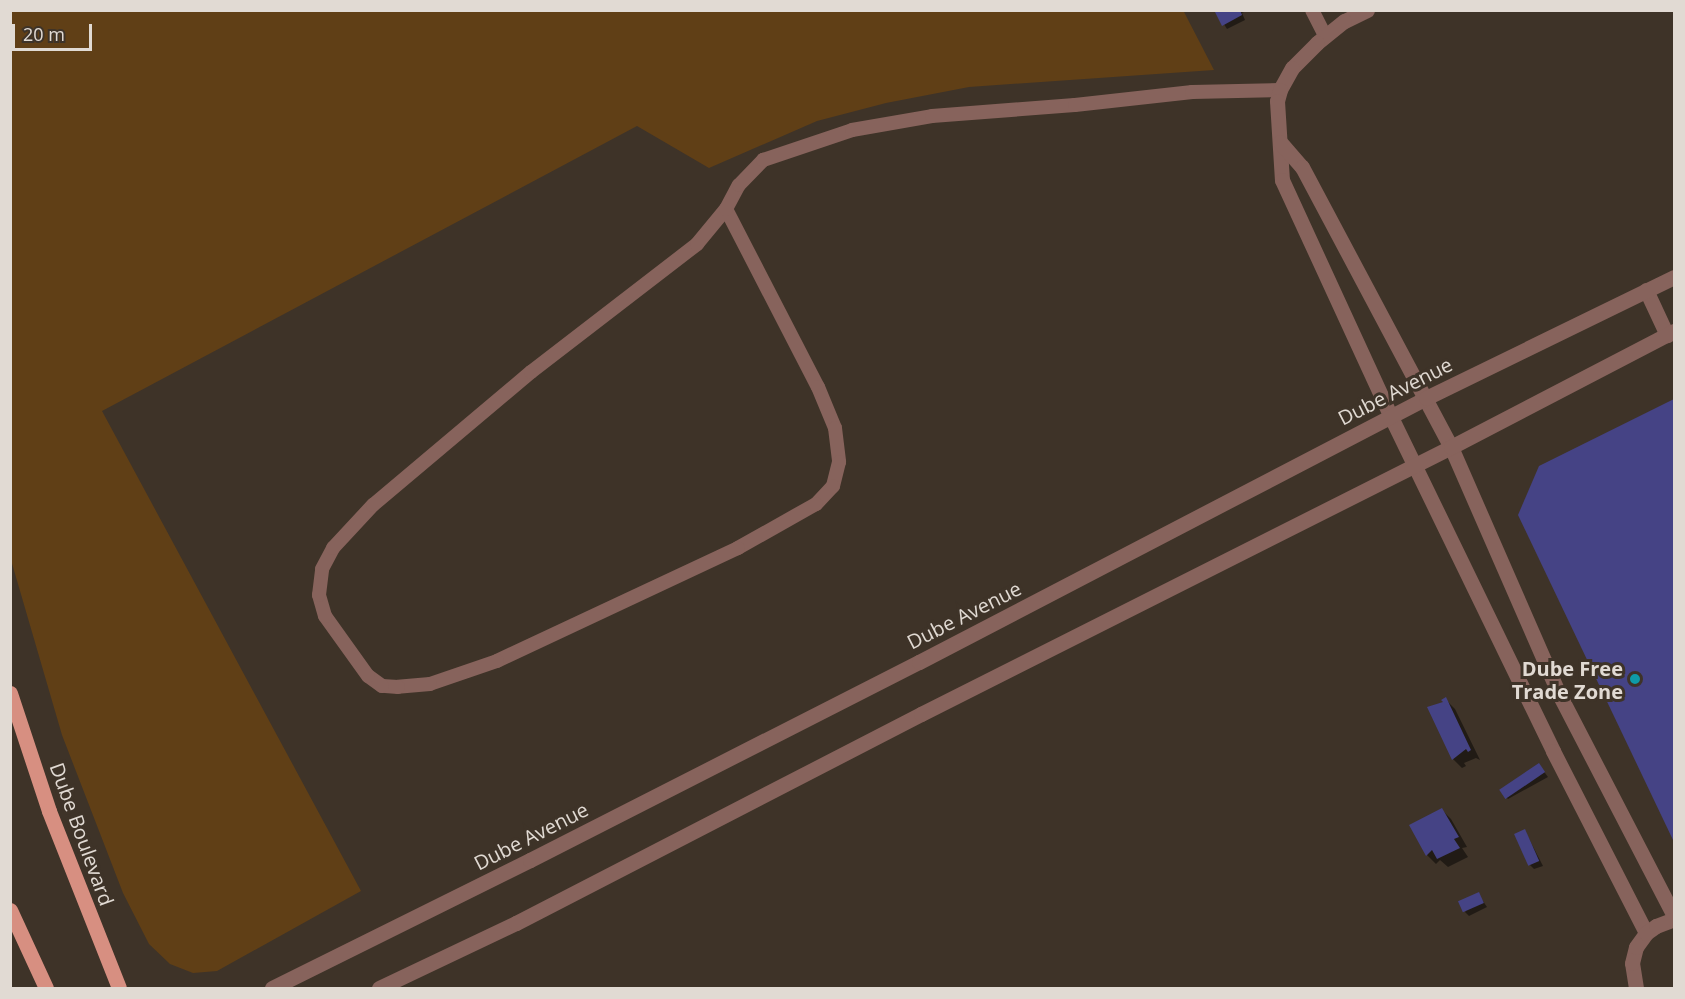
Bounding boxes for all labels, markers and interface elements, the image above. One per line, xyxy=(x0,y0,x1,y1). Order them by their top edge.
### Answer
scale bar xyxy=(15,12,94,50)
text: 20 m xyxy=(23,22,65,46)
street label: Dube Avenue xyxy=(1334,352,1456,430)
street label: Dube Avenue xyxy=(903,576,1025,654)
place label: Dube Free Trade Zone xyxy=(1512,656,1623,703)
marker: Dube Free Trade Zone xyxy=(1628,672,1642,686)
street label: Dube Boulevard xyxy=(45,759,119,909)
street label: Dube Avenue xyxy=(470,797,592,875)

